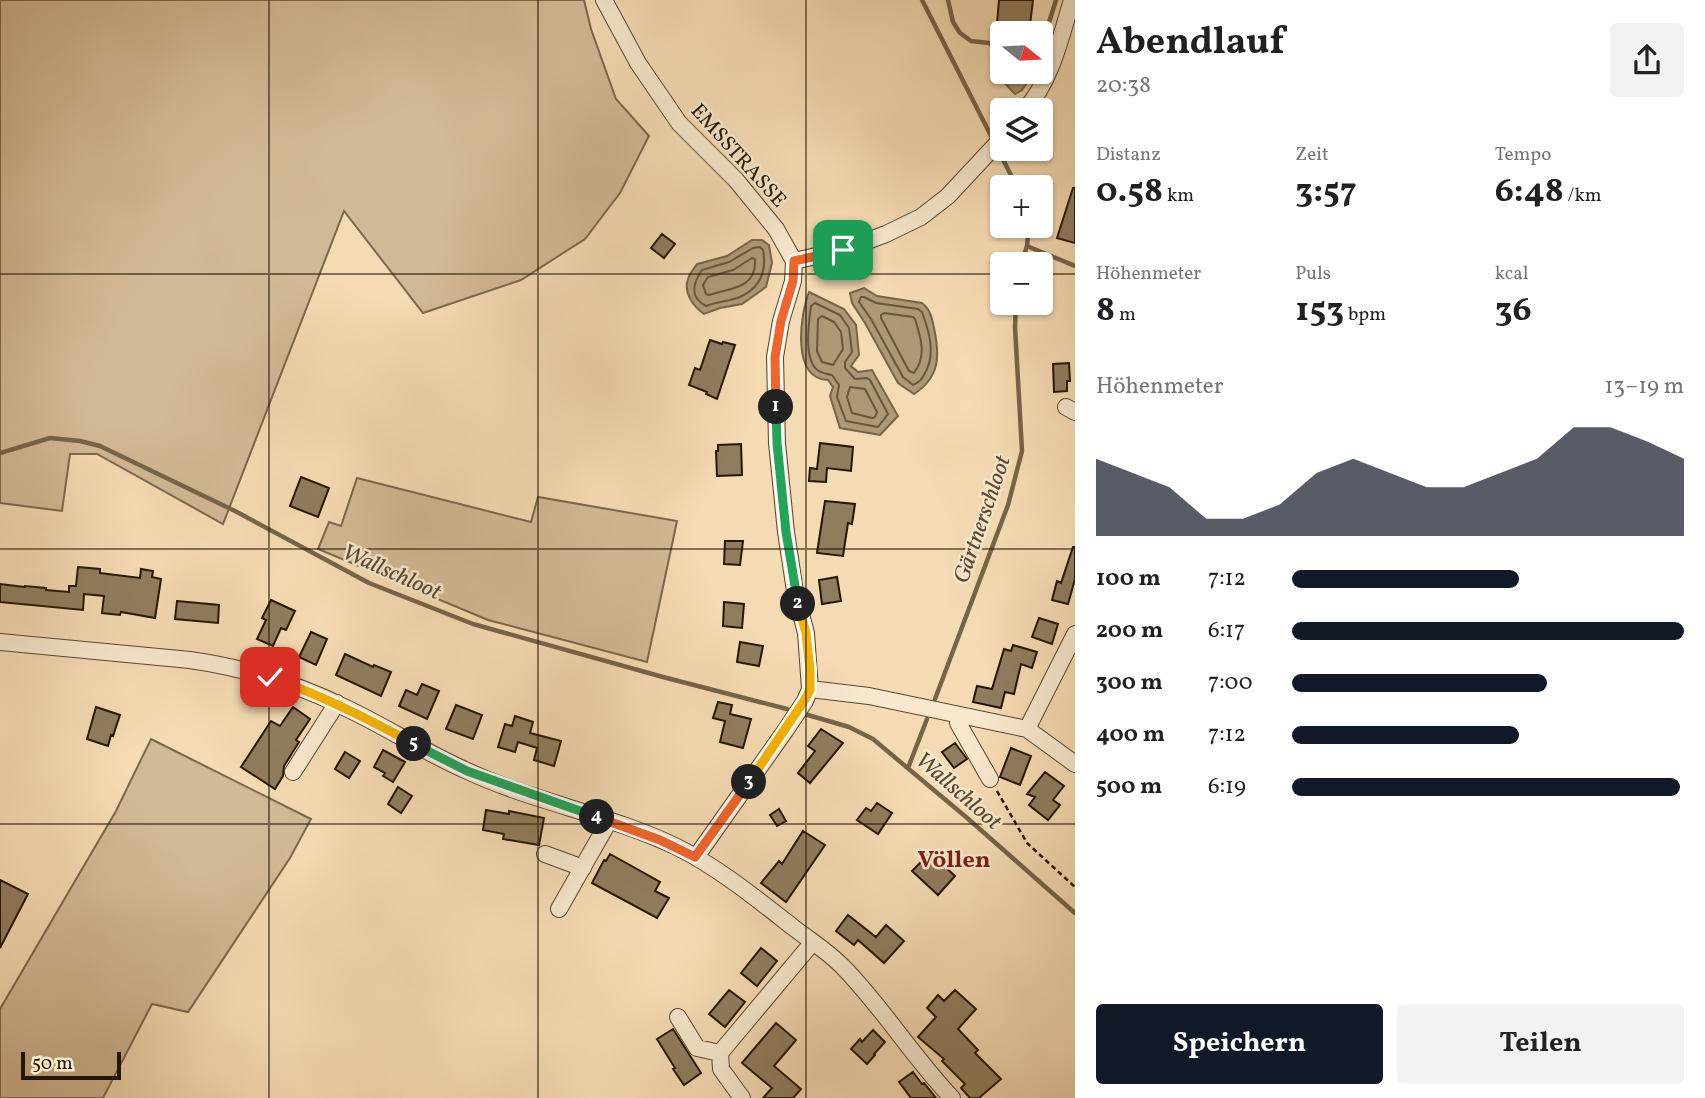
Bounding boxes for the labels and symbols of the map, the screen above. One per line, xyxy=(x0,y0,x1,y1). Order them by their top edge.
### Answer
north arrow xyxy=(990,21,1054,84)
street label: EMSSTRASSE xyxy=(683,98,793,214)
pin xyxy=(813,220,873,280)
pin: 1 xyxy=(758,390,794,424)
water label: Gärtnerschloot xyxy=(946,451,1020,588)
water label: Wallschloot xyxy=(337,537,446,609)
pin: 2 xyxy=(780,586,816,622)
pin xyxy=(240,647,300,707)
pin: 5 xyxy=(396,726,432,762)
water label: Wallschloot xyxy=(908,745,1008,838)
pin: 3 xyxy=(732,764,766,800)
pin: 4 xyxy=(580,800,614,834)
district label: Völlen xyxy=(917,844,991,878)
scale bar xyxy=(21,1049,121,1081)

